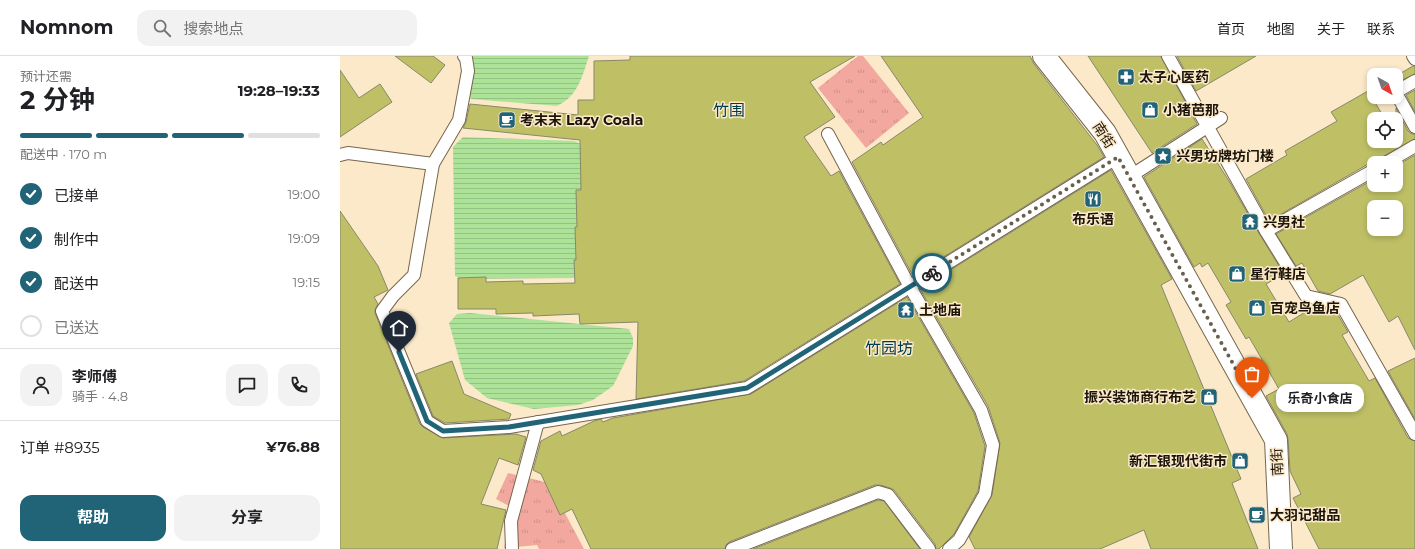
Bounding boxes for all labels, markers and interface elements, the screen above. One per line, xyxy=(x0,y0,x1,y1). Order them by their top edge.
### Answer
search box xyxy=(137,10,417,46)
text: Nomnom xyxy=(20,16,113,39)
icon: search xyxy=(151,17,173,39)
text: 搜索地点 xyxy=(183,19,243,38)
text: 首页 xyxy=(1217,20,1245,38)
text: 地图 xyxy=(1267,20,1295,38)
text: 关于 xyxy=(1317,20,1345,38)
text: 联系 xyxy=(1367,20,1395,38)
pharmacy icon: 太子心医药 xyxy=(1116,67,1136,87)
text: 预计还需 xyxy=(20,68,72,84)
place label: 太子心医药 xyxy=(1139,68,1209,86)
north arrow xyxy=(1367,68,1403,104)
map controls xyxy=(1367,68,1403,236)
text: 19:28–19:33 xyxy=(238,81,320,100)
text: 2 分钟 xyxy=(20,84,95,116)
shop icon: 小猪芭那 xyxy=(1140,100,1160,120)
district label: 竹围 xyxy=(713,101,745,120)
place label: 小猪芭那 xyxy=(1163,101,1219,119)
cafe icon: 考末末 Lazy Coala xyxy=(497,110,517,130)
place label: 考末末 Lazy Coala xyxy=(520,111,643,129)
button: locate xyxy=(1367,112,1403,148)
street label: 南街 xyxy=(1089,118,1119,152)
text: 配送中 · 170 m xyxy=(20,146,107,162)
place icon: 兴男坊牌坊门楼 xyxy=(1153,146,1173,166)
place label: 兴男坊牌坊门楼 xyxy=(1176,147,1274,165)
button: + xyxy=(1367,156,1403,192)
icon: check xyxy=(20,183,42,205)
text: 已接单 xyxy=(54,186,99,205)
text: 19:00 xyxy=(287,186,320,202)
restaurant icon: 布乐语 xyxy=(1083,189,1103,209)
button: − xyxy=(1367,200,1403,236)
place label: 布乐语 xyxy=(1072,210,1114,228)
temple icon: 兴男社 xyxy=(1240,212,1260,232)
place label: 兴男社 xyxy=(1263,213,1305,231)
icon: check xyxy=(20,227,42,249)
text: 制作中 xyxy=(54,230,99,249)
text: 19:09 xyxy=(288,230,320,246)
courier xyxy=(912,253,952,293)
icon: bike xyxy=(921,262,943,284)
shop icon: 星行鞋店 xyxy=(1227,264,1247,284)
place label: 星行鞋店 xyxy=(1250,265,1306,283)
icon: check xyxy=(20,271,42,293)
text: 配送中 xyxy=(54,274,99,293)
text: 19:15 xyxy=(293,274,320,290)
shop icon: 百宠鸟鱼店 xyxy=(1247,298,1267,318)
place label: 百宠鸟鱼店 xyxy=(1270,299,1340,317)
temple icon: 土地庙 xyxy=(896,300,916,320)
place label: 土地庙 xyxy=(919,301,961,319)
pin xyxy=(382,311,416,352)
icon: home xyxy=(388,317,410,339)
text: 已送达 xyxy=(54,318,99,337)
district label: 竹园坊 xyxy=(865,339,913,358)
pin xyxy=(1235,357,1269,398)
icon: bag xyxy=(1241,363,1263,385)
button: person xyxy=(20,364,62,406)
button: chat xyxy=(226,364,268,406)
button: phone xyxy=(278,364,320,406)
text: 李师傅 xyxy=(72,367,117,386)
callout: 乐奇小食店 xyxy=(1276,384,1364,412)
shop icon: 振兴装饰商行布艺 xyxy=(1199,387,1219,407)
text: 骑手 · 4.8 xyxy=(72,388,128,404)
place label: 振兴装饰商行布艺 xyxy=(1084,388,1196,406)
text: 乐奇小食店 xyxy=(1287,390,1353,406)
text: ¥76.88 xyxy=(266,437,320,456)
text: 订单 #8935 xyxy=(20,438,100,457)
street label: 南街 xyxy=(1267,448,1287,476)
shop icon: 新汇银现代街市 xyxy=(1230,451,1250,471)
place label: 新汇银现代街市 xyxy=(1129,452,1227,470)
button: 帮助 xyxy=(20,495,166,541)
button: 分享 xyxy=(174,495,320,541)
cafe icon: 大羽记甜品 xyxy=(1247,505,1267,525)
place label: 大羽记甜品 xyxy=(1270,506,1340,524)

